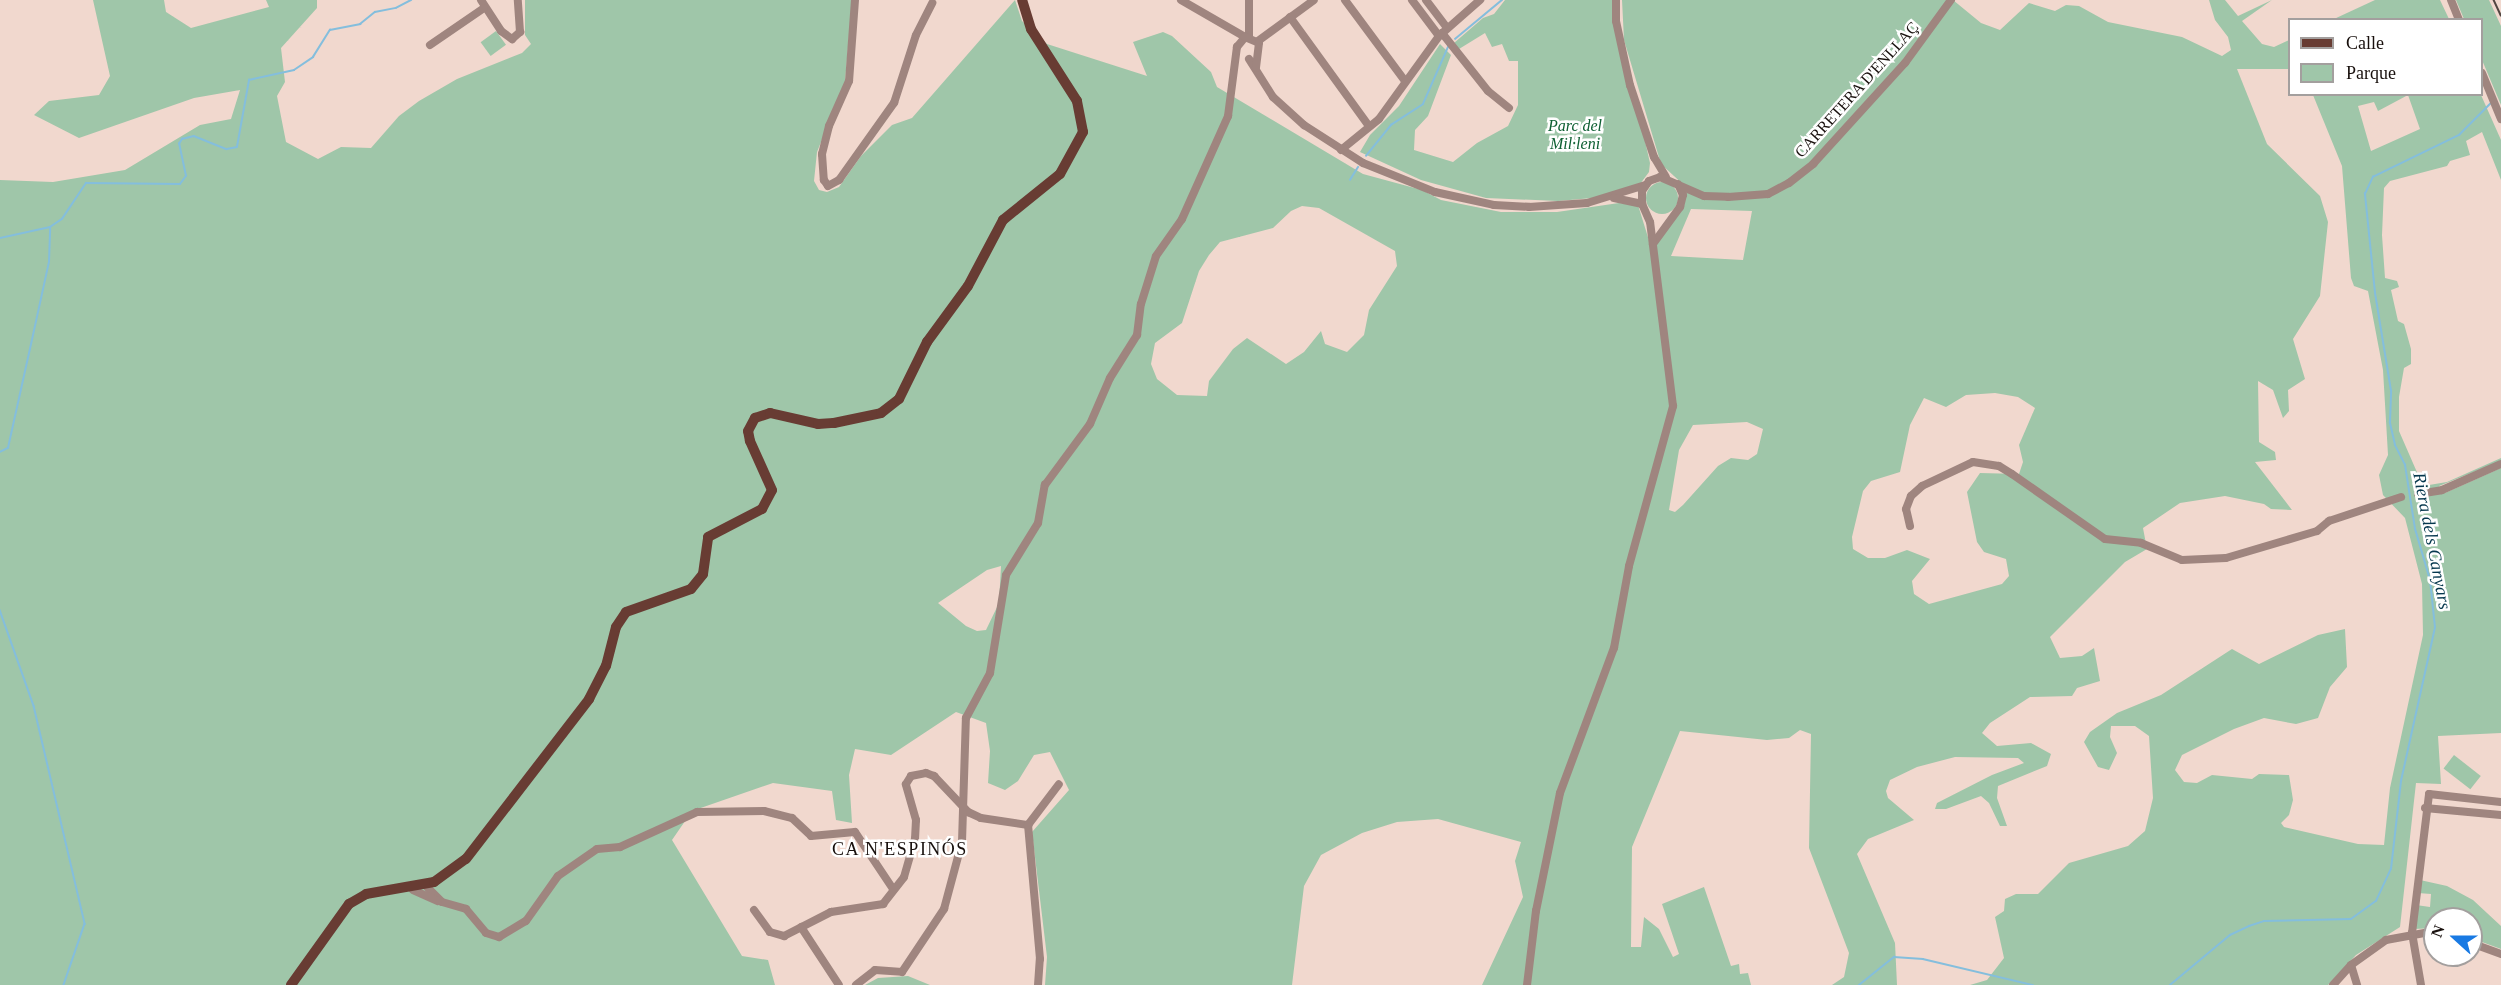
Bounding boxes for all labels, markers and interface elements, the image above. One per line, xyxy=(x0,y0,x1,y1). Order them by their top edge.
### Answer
street label: CARRETERA D'ENLLAÇ xyxy=(1791,18,1923,162)
legend xyxy=(2288,18,2483,96)
text: Calle xyxy=(2346,33,2384,53)
text: Parque xyxy=(2346,63,2396,83)
park label: Parc del Mil·leni xyxy=(1548,116,1602,154)
water label: Riera dels Canyars xyxy=(2408,471,2456,611)
district label: CA N'ESPINÓS xyxy=(832,838,968,860)
north arrow xyxy=(2423,907,2483,967)
text: N xyxy=(2428,923,2448,940)

